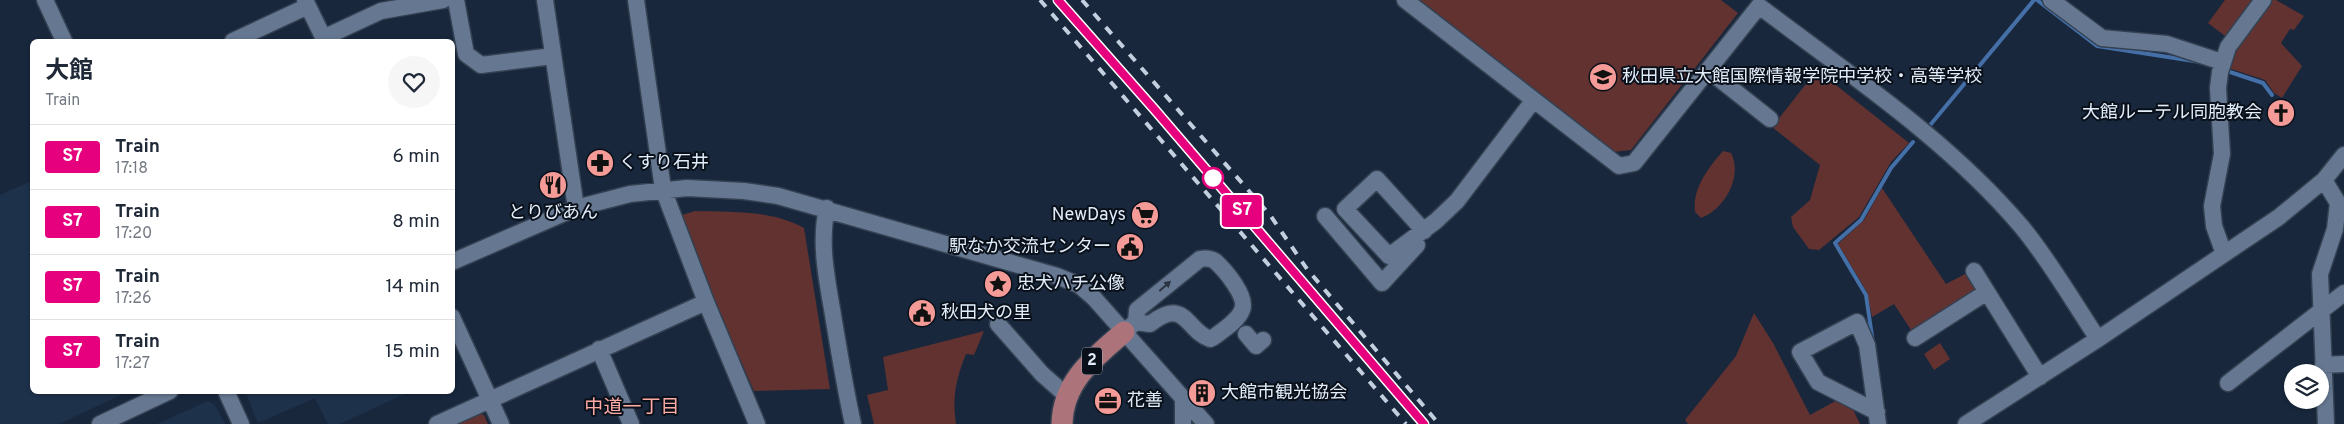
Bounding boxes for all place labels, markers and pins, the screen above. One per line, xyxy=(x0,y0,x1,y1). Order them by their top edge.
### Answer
school or university icon: 秋田県立大館国際情報学院中学校・高等学校 xyxy=(1588,62,1618,92)
place label: 秋田県立大館国際情報学院中学校・高等学校 xyxy=(1622,66,1982,89)
church icon: 大館ルーテル同胞教会 xyxy=(2266,98,2296,128)
place label: 大館ルーテル同胞教会 xyxy=(2082,102,2262,125)
pharmacy icon: くすり石井 xyxy=(585,148,615,178)
place label: くすり石井 xyxy=(619,152,709,175)
unlabelled marker xyxy=(1202,167,1224,189)
restaurant icon: とりびあん xyxy=(538,170,568,200)
supermarket icon: NewDays xyxy=(1130,200,1160,230)
place label: とりびあん xyxy=(508,202,598,225)
place label: NewDays xyxy=(1052,204,1126,227)
public building icon: 駅なか交流センター xyxy=(1115,232,1145,262)
place label: 駅なか交流センター xyxy=(949,236,1111,259)
place icon: 忠犬ハチ公像 xyxy=(983,269,1013,299)
place label: 忠犬ハチ公像 xyxy=(1017,273,1125,296)
public building icon: 秋田犬の里 xyxy=(907,298,937,328)
place label: 秋田犬の里 xyxy=(941,302,1031,325)
building icon: 大館市観光協会 xyxy=(1187,378,1217,408)
place label: 大館市観光協会 xyxy=(1221,382,1347,405)
office icon: 花善 xyxy=(1093,386,1123,416)
place label: 花善 xyxy=(1127,390,1163,413)

